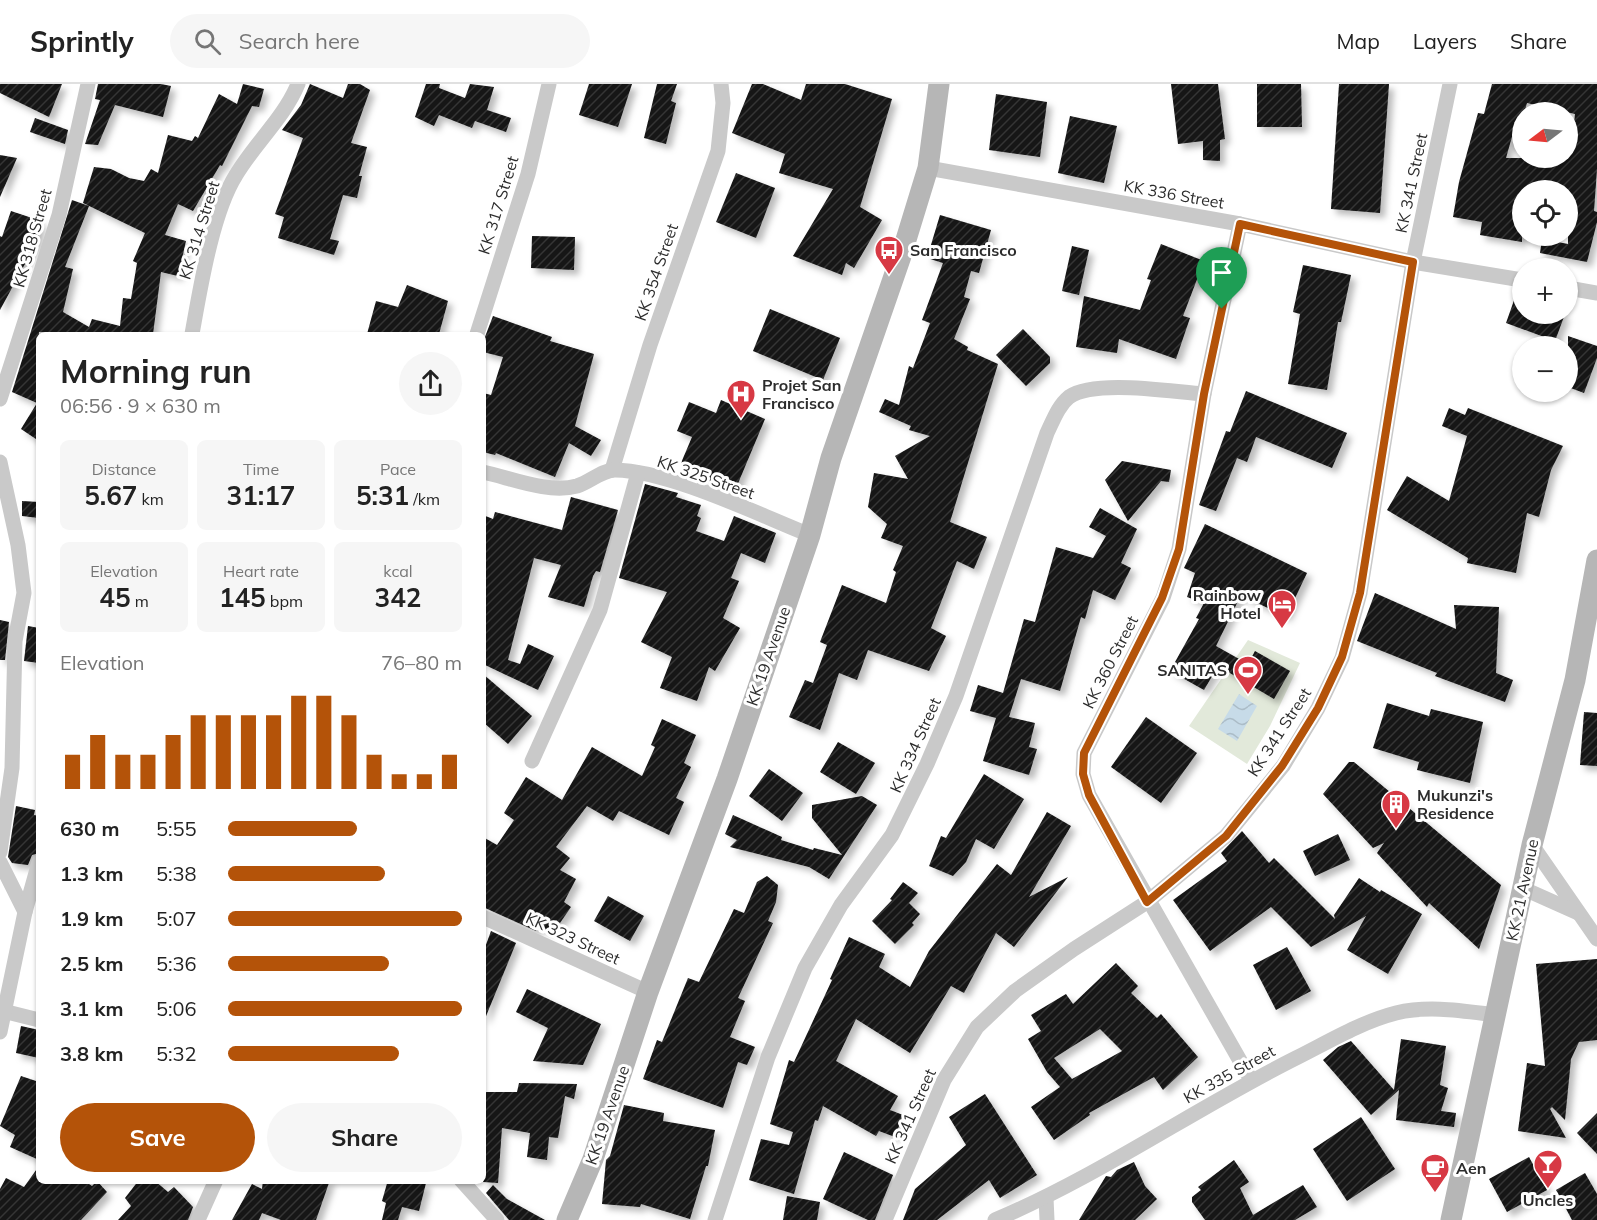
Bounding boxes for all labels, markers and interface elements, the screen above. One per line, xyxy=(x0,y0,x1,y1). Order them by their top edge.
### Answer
search box xyxy=(170,14,590,68)
text: Sprintly xyxy=(30,24,134,59)
icon: search xyxy=(191,25,224,58)
text: Search here xyxy=(239,27,360,55)
text: Map xyxy=(1337,28,1380,54)
text: Layers xyxy=(1413,28,1477,54)
text: Share xyxy=(1510,28,1567,54)
north arrow xyxy=(1512,102,1578,168)
map controls xyxy=(1512,102,1578,402)
street label: KK 341 Street xyxy=(1391,131,1431,235)
street label: KK 317 Street xyxy=(474,153,523,257)
street label: KK 336 Street xyxy=(1122,175,1226,213)
street label: KK 314 Street xyxy=(175,178,224,282)
button: locate xyxy=(1512,180,1578,246)
street label: KK 318 Street xyxy=(8,186,56,290)
street label: KK 354 Street xyxy=(630,220,682,323)
bus stop icon: San Francisco xyxy=(873,234,905,276)
place label: San Francisco xyxy=(910,240,1017,260)
pin xyxy=(1196,247,1247,309)
icon: arrive xyxy=(1205,256,1238,289)
button: + xyxy=(1512,258,1578,324)
button: − xyxy=(1512,336,1578,402)
text: Morning run xyxy=(60,350,252,391)
button: share xyxy=(399,352,462,415)
place label: Projet San Francisco xyxy=(762,375,841,413)
hospital icon: Projet San Francisco xyxy=(725,378,757,420)
text: 06:56 · 9 × 630 m xyxy=(60,393,221,418)
street label: KK 325 Street xyxy=(655,451,758,503)
text: Distance xyxy=(92,459,156,479)
text: Time xyxy=(243,459,279,479)
text: Pace xyxy=(380,459,416,479)
text: 5.67 xyxy=(84,479,137,512)
text: 31:17 xyxy=(227,479,295,512)
text: 5:31 xyxy=(356,479,409,512)
text: km xyxy=(137,489,164,509)
text: /km xyxy=(409,489,440,509)
text: Elevation xyxy=(90,561,158,581)
text: Heart rate xyxy=(223,561,299,581)
text: kcal xyxy=(383,561,413,581)
text: 45 xyxy=(99,581,130,614)
text: 145 xyxy=(219,581,266,614)
text: 342 xyxy=(375,581,421,614)
place label: Rainbow Hotel xyxy=(1193,585,1261,623)
hotel icon: Rainbow Hotel xyxy=(1266,588,1298,630)
text: m xyxy=(130,591,149,611)
text: bpm xyxy=(266,591,303,611)
street label: KK 19 Avenue xyxy=(742,604,794,708)
street label: KK 360 Street xyxy=(1078,612,1142,712)
text: Elevation xyxy=(60,650,145,675)
text: 76–80 m xyxy=(381,650,462,675)
sports icon: SANITAS xyxy=(1232,654,1264,696)
place label: SANITAS xyxy=(1157,660,1227,680)
street label: KK 341 Street xyxy=(1243,684,1315,780)
street label: KK 334 Street xyxy=(885,694,945,796)
place label: Mukunzi's Residence xyxy=(1417,785,1494,823)
building icon: Mukunzi's Residence xyxy=(1380,788,1412,830)
text: 630 m xyxy=(60,816,119,841)
text: 5:55 xyxy=(156,816,197,841)
street label: KK 21 Avenue xyxy=(1501,837,1543,943)
text: 1.3 km xyxy=(60,861,123,886)
text: 5:38 xyxy=(156,861,197,886)
text: 1.9 km xyxy=(60,906,123,931)
text: 5:07 xyxy=(156,906,197,931)
street label: KK 323 Street xyxy=(523,907,624,969)
text: 2.5 km xyxy=(60,951,123,976)
text: 5:36 xyxy=(156,951,197,976)
text: 3.1 km xyxy=(60,996,123,1021)
text: 5:06 xyxy=(156,996,197,1021)
street label: KK 335 Street xyxy=(1180,1040,1279,1107)
text: 3.8 km xyxy=(60,1041,123,1066)
text: 5:32 xyxy=(156,1041,197,1066)
street label: KK 19 Avenue xyxy=(581,1063,633,1167)
street label: KK 341 Street xyxy=(880,1065,940,1167)
button: Save xyxy=(60,1103,255,1172)
button: Share xyxy=(267,1103,462,1172)
bar icon: Uncles xyxy=(1532,1148,1564,1190)
cafe icon: Aen xyxy=(1419,1152,1451,1194)
place label: Aen xyxy=(1456,1158,1486,1178)
place label: Uncles xyxy=(1523,1190,1573,1210)

